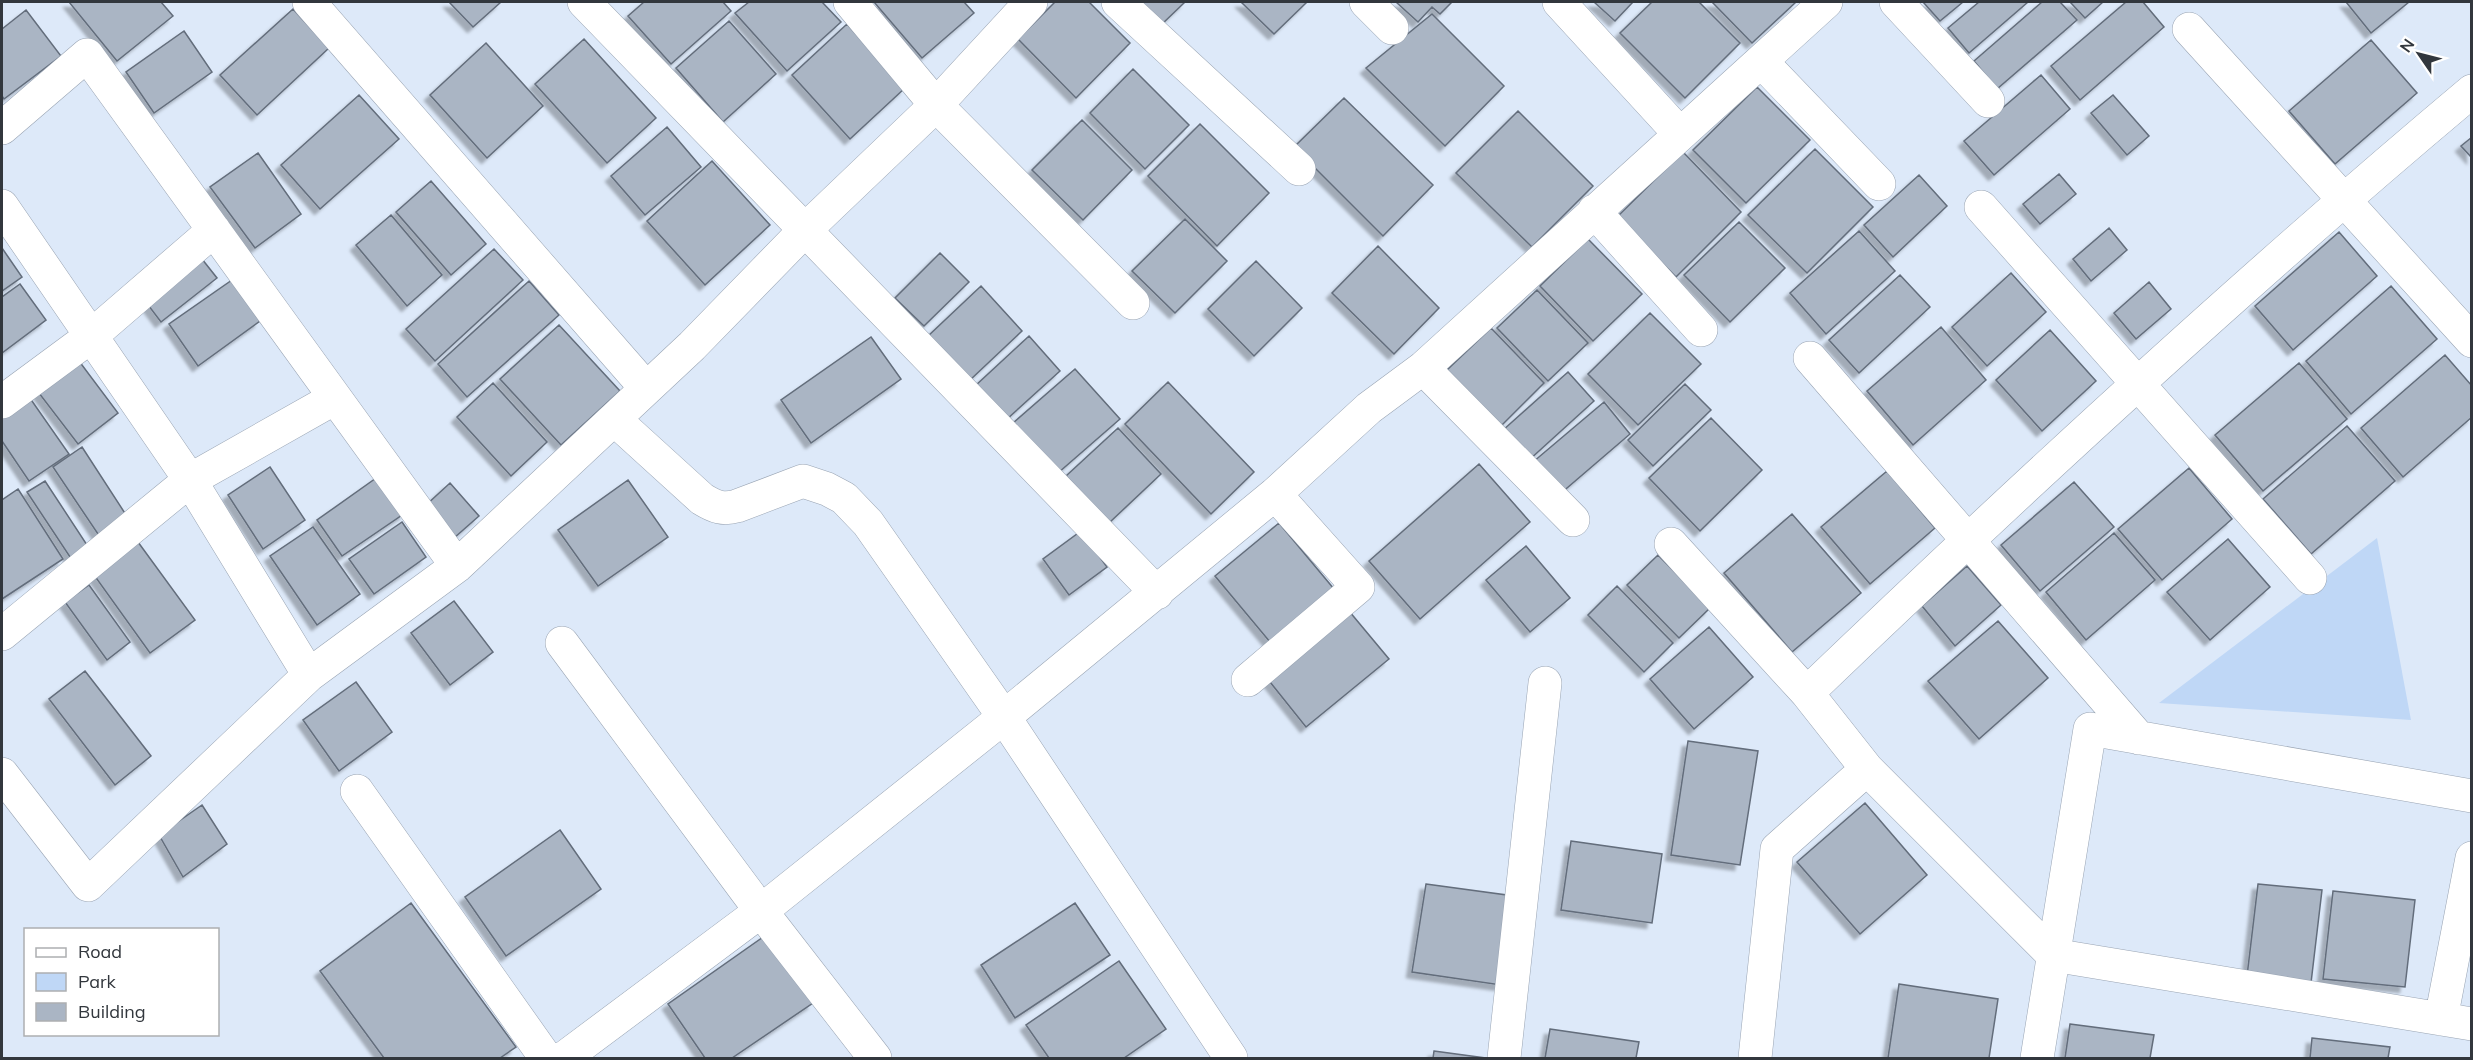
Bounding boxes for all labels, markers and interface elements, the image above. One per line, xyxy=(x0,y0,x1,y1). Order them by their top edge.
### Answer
north arrow xyxy=(2389,24,2449,84)
text: N xyxy=(2395,35,2418,56)
legend xyxy=(24,928,219,1036)
text: Road xyxy=(78,940,122,963)
text: Park xyxy=(78,970,117,993)
text: Building xyxy=(78,1000,146,1023)

